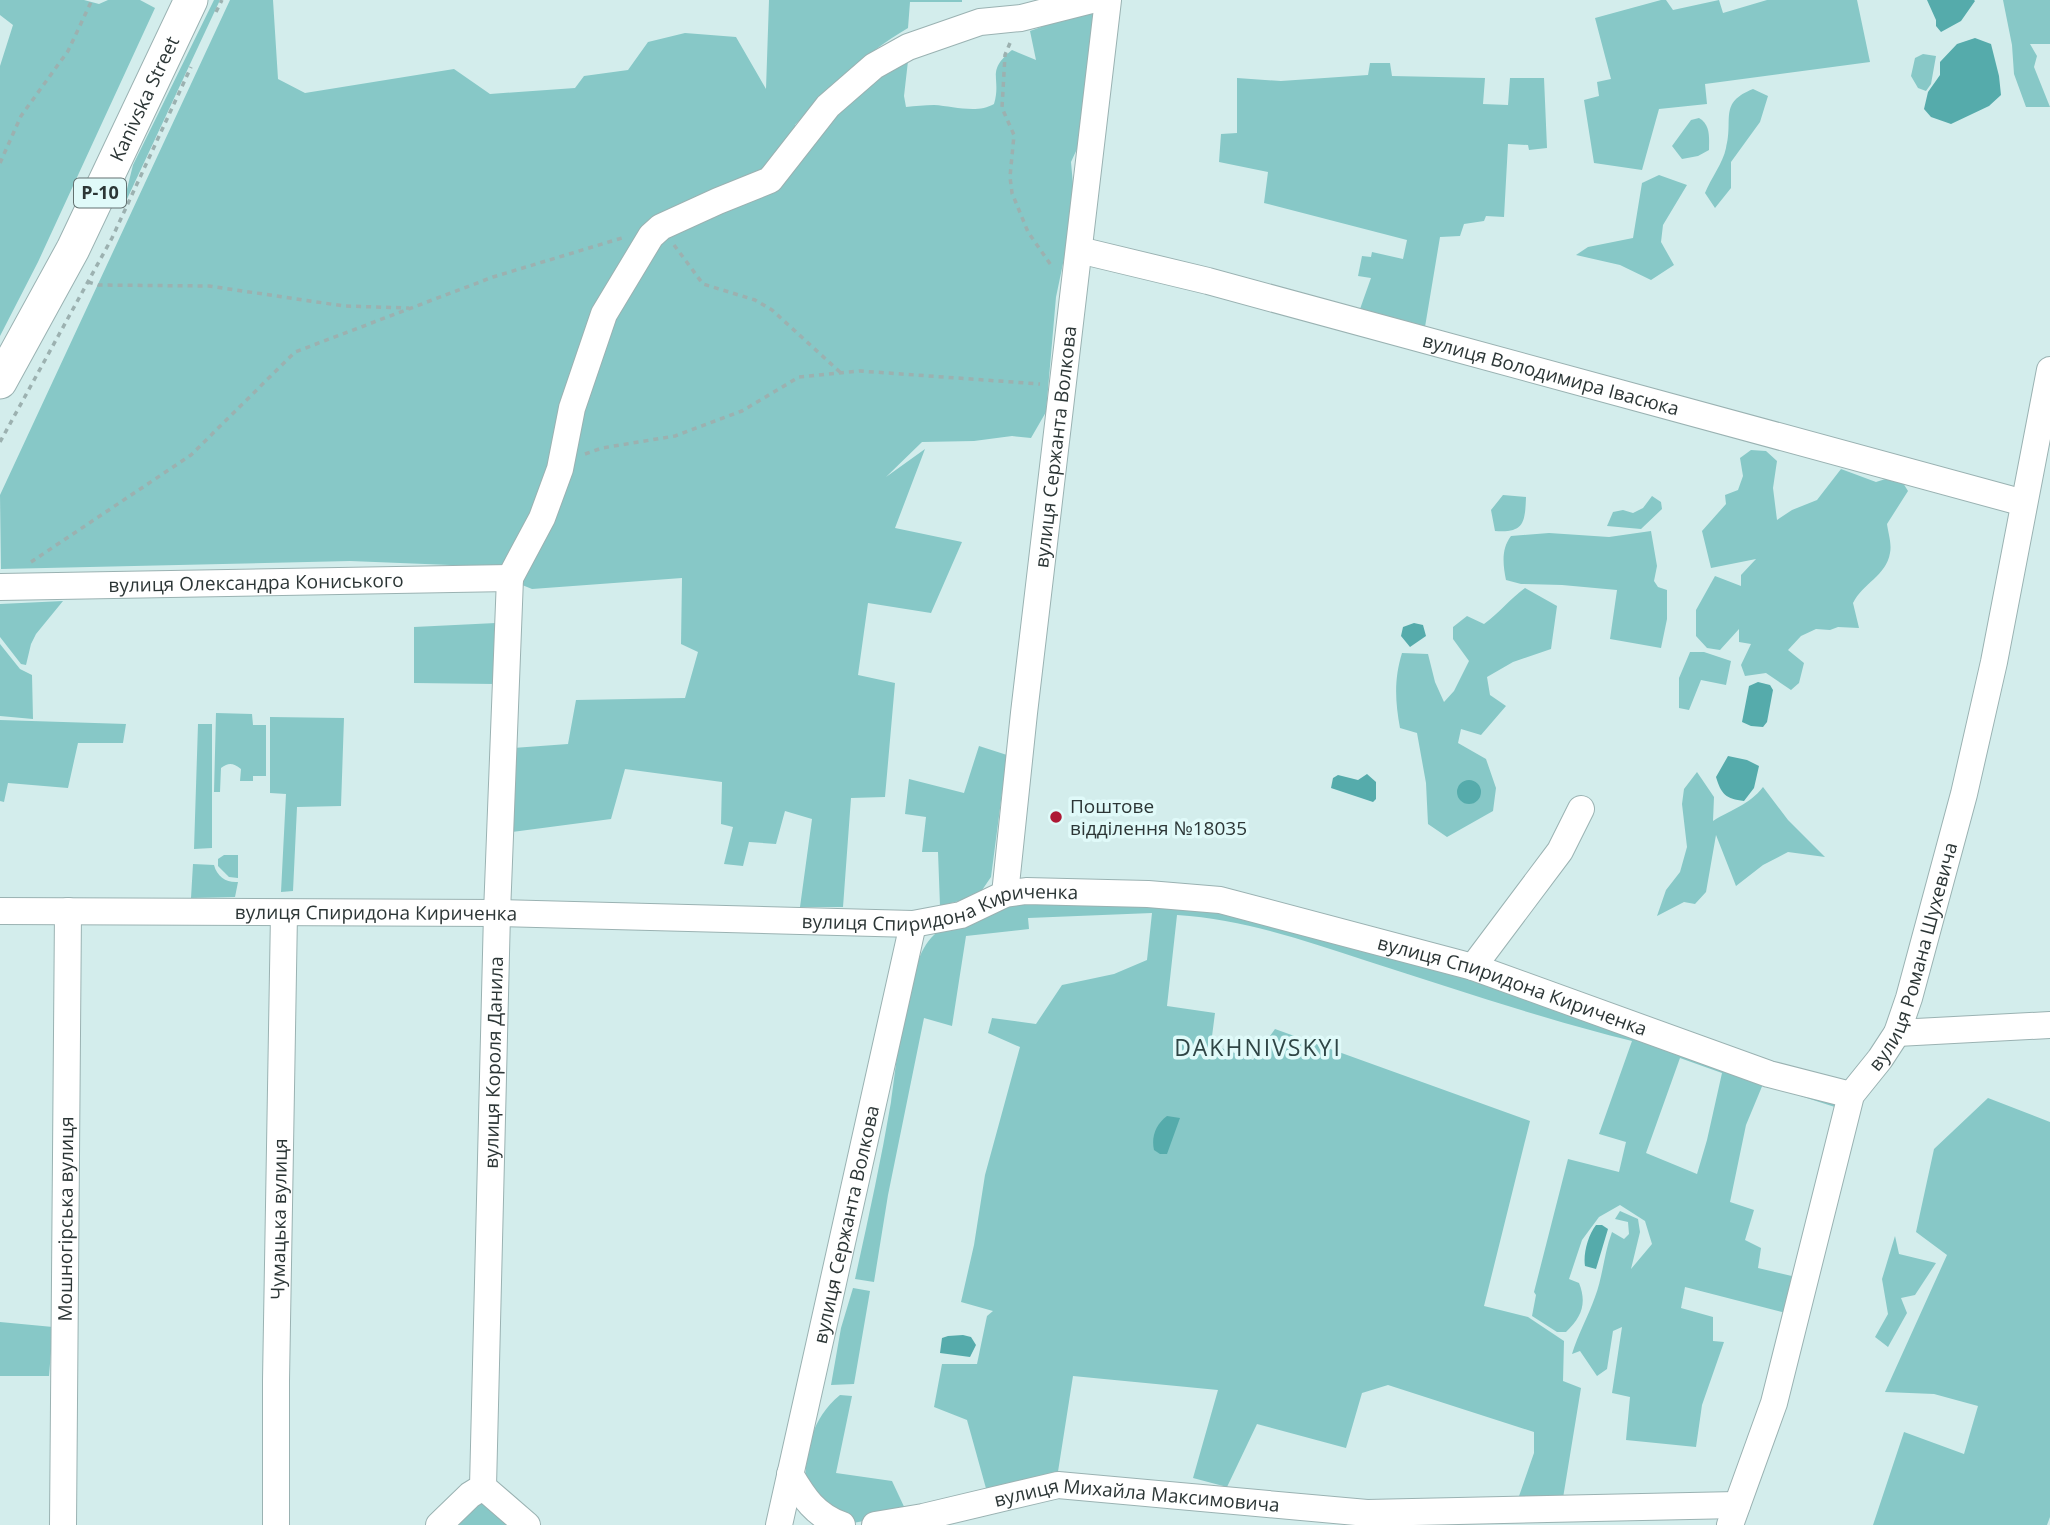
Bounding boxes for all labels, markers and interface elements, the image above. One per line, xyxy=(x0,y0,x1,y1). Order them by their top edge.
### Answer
street label: Kanivska Street xyxy=(103,32,185,166)
road number: Р-10 xyxy=(74,178,126,208)
street label: вулиця Сержанта Волкова xyxy=(1028,324,1083,569)
street label: вулиця Володимира Івасюка xyxy=(1420,327,1682,422)
street label: вулиця Олександра Кониського xyxy=(108,567,404,598)
place label: Поштове відділення №18035 xyxy=(1070,793,1247,841)
marker: Поштове відділення №18035 xyxy=(1048,809,1064,825)
street label: вулиця Романа Шухевича xyxy=(1863,839,1963,1076)
street label: вулиця Спиридона Кириченка xyxy=(801,878,1079,938)
street label: вулиця Спиридона Кириченка xyxy=(235,899,517,927)
street label: вулиця Спиридона Кириченка xyxy=(1375,929,1651,1042)
street label: вулиця Короля Данила xyxy=(478,956,509,1169)
district label: DAKHNIVSKYI xyxy=(1174,1031,1342,1063)
street label: вулиця Сержанта Волкова xyxy=(807,1103,885,1346)
street label: Мошногірська вулиця xyxy=(52,1116,79,1322)
street label: Чумацька вулиця xyxy=(264,1138,293,1300)
street label: вулиця Михайла Максимовича xyxy=(991,1472,1281,1518)

